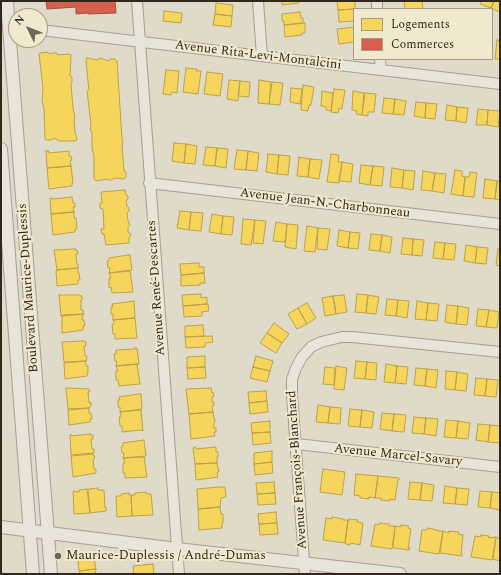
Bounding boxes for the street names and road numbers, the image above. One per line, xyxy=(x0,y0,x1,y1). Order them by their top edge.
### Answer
street label: Avenue Rita-Levi-Montalcini xyxy=(174,38,342,74)
street label: Avenue Jean-N.-Charbonneau xyxy=(239,186,411,222)
street label: Boulevard Maurice-Duplessis xyxy=(15,203,43,373)
street label: Avenue René-Descartes xyxy=(144,220,170,356)
street label: Avenue François-Blanchard xyxy=(285,390,311,550)
street label: Avenue Marcel-Savary xyxy=(333,442,463,470)

